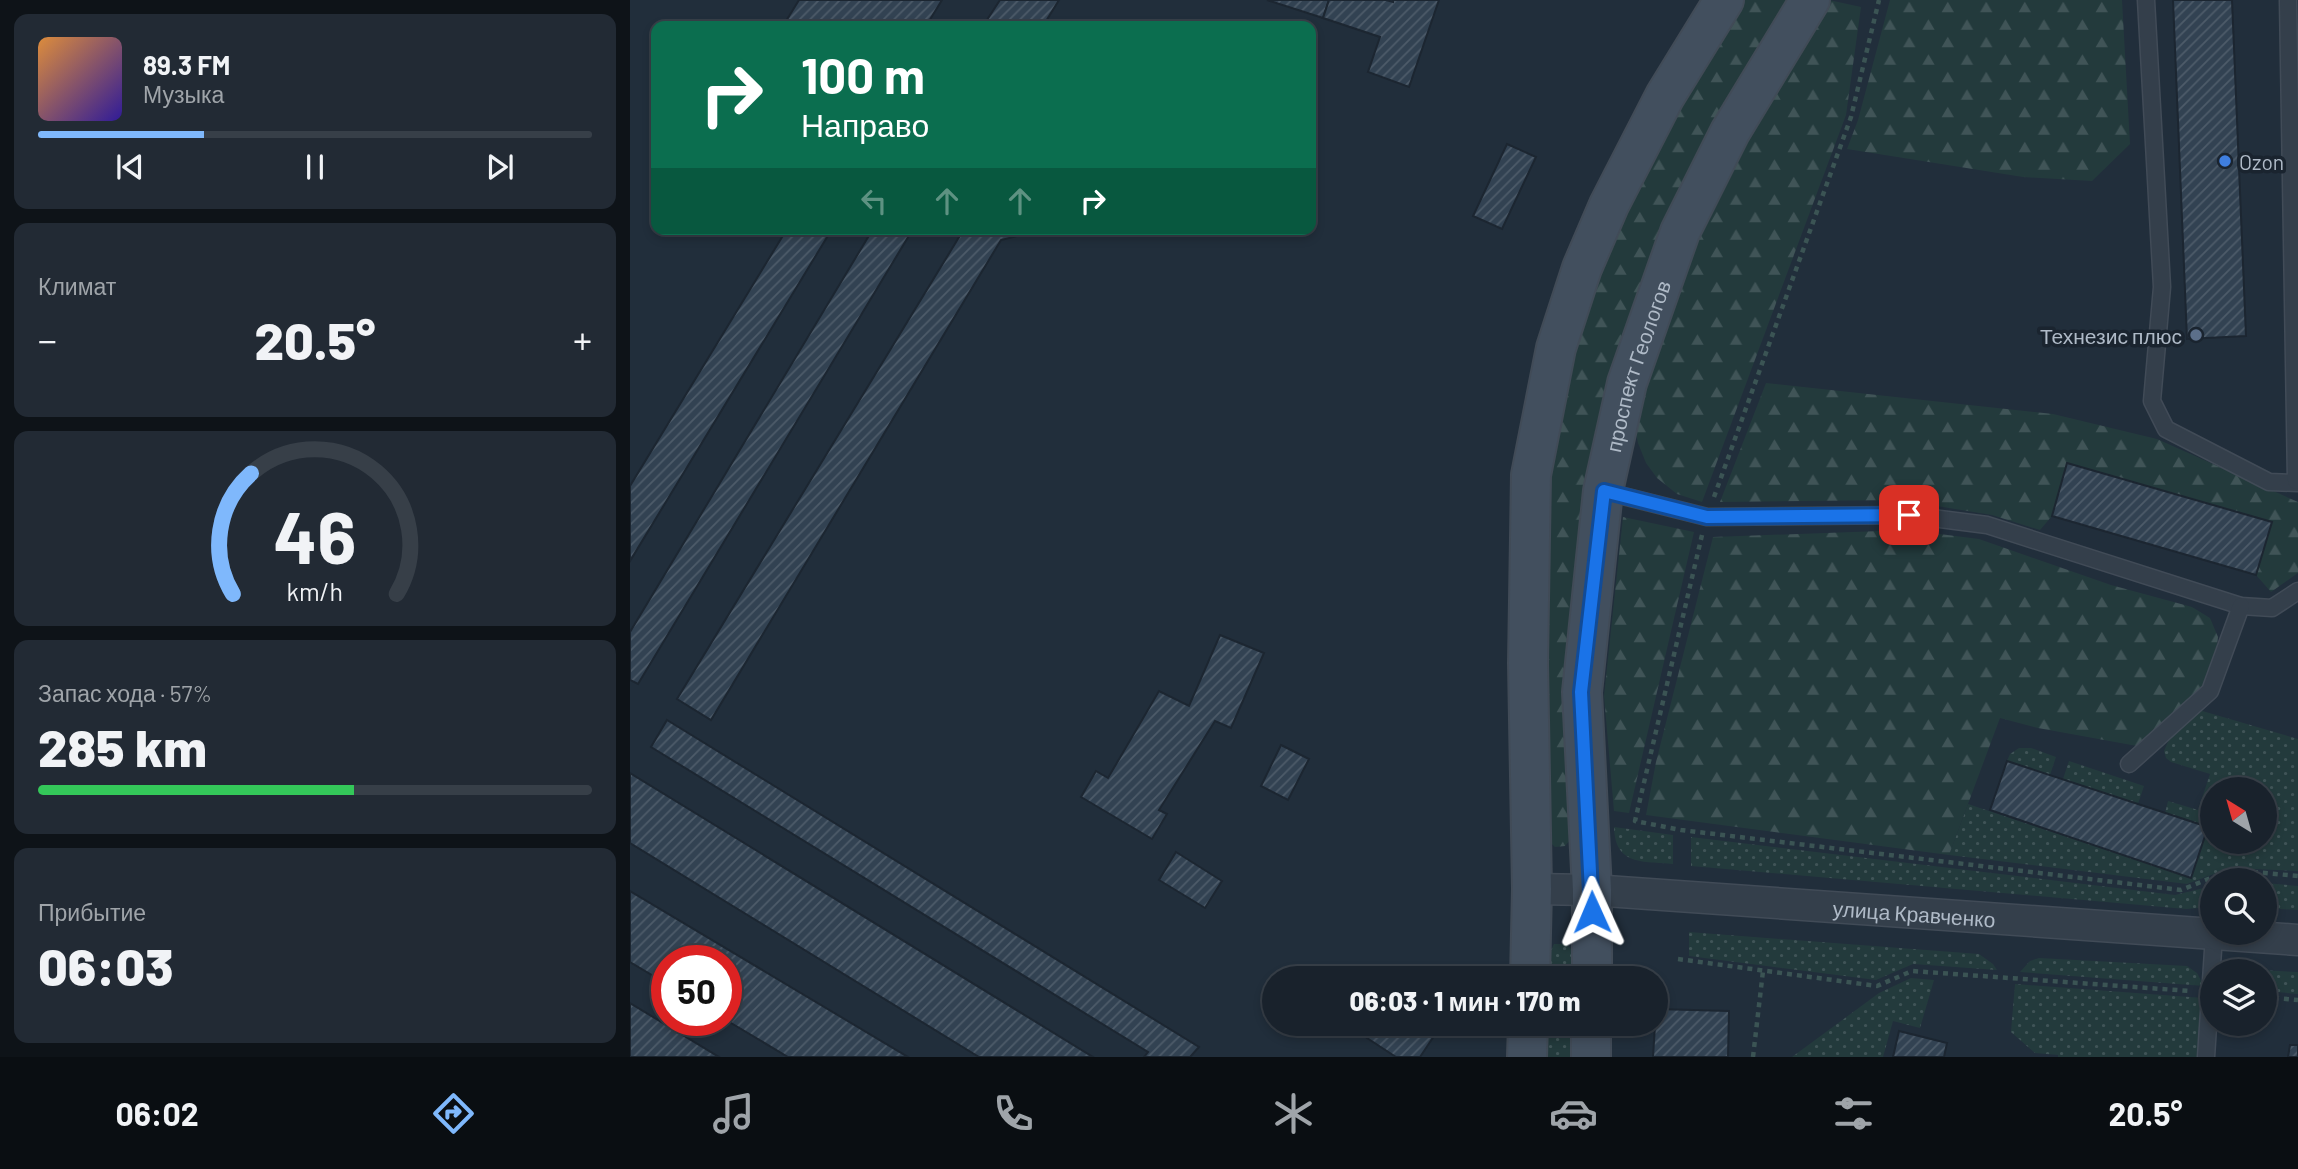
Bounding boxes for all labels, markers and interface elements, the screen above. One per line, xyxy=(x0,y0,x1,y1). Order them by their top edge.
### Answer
text: 100 m xyxy=(801,45,925,104)
text: 89.3 FM xyxy=(143,49,230,80)
icon: right xyxy=(686,49,777,140)
text: Музыка xyxy=(143,80,224,108)
text: Направо xyxy=(801,105,929,143)
icon: previous xyxy=(111,148,149,186)
icon: pause xyxy=(296,148,334,186)
icon: next xyxy=(481,148,519,186)
place label: Ozon xyxy=(2239,149,2284,174)
marker: Ozon xyxy=(2217,153,2233,169)
icon: left xyxy=(855,182,893,220)
icon: ahead xyxy=(928,182,966,220)
icon: ahead xyxy=(1001,182,1039,220)
icon: right xyxy=(1074,182,1112,220)
text: Климат xyxy=(38,272,116,300)
street label: проспект Геологов xyxy=(1600,277,1675,454)
text: 20.5° xyxy=(254,308,376,370)
text: − xyxy=(38,316,57,362)
text: + xyxy=(573,316,592,362)
place label: Технезис плюс xyxy=(2040,323,2182,348)
marker: Технезис плюс xyxy=(2188,327,2204,343)
pin xyxy=(1879,485,1939,545)
text: 46 xyxy=(273,492,357,580)
icon: arrive xyxy=(1890,496,1928,534)
text: km/h xyxy=(287,576,343,606)
text: Запас хода · 57% xyxy=(38,679,212,707)
text: 285 km xyxy=(38,715,207,777)
north arrow xyxy=(2200,777,2277,854)
map controls xyxy=(2200,777,2277,1036)
button: search xyxy=(2200,868,2277,945)
position arrow xyxy=(1555,875,1629,949)
street label: улица Кравченко xyxy=(1832,895,1996,931)
text: Прибытие xyxy=(38,898,146,926)
text: 06:03 xyxy=(38,934,174,996)
speed limit sign: 50 xyxy=(651,945,742,1036)
button: layers xyxy=(2200,959,2277,1036)
text: 06:03 · 1 мин · 170 m xyxy=(1350,985,1580,1016)
icon: directions xyxy=(429,1089,478,1138)
icon: music xyxy=(709,1089,758,1138)
icon: phone xyxy=(989,1089,1038,1138)
icon: climate xyxy=(1269,1089,1318,1138)
icon: car xyxy=(1549,1089,1598,1138)
icon: filters xyxy=(1829,1089,1878,1138)
text: 06:02 xyxy=(115,1094,199,1132)
text: 20.5° xyxy=(2108,1094,2183,1132)

